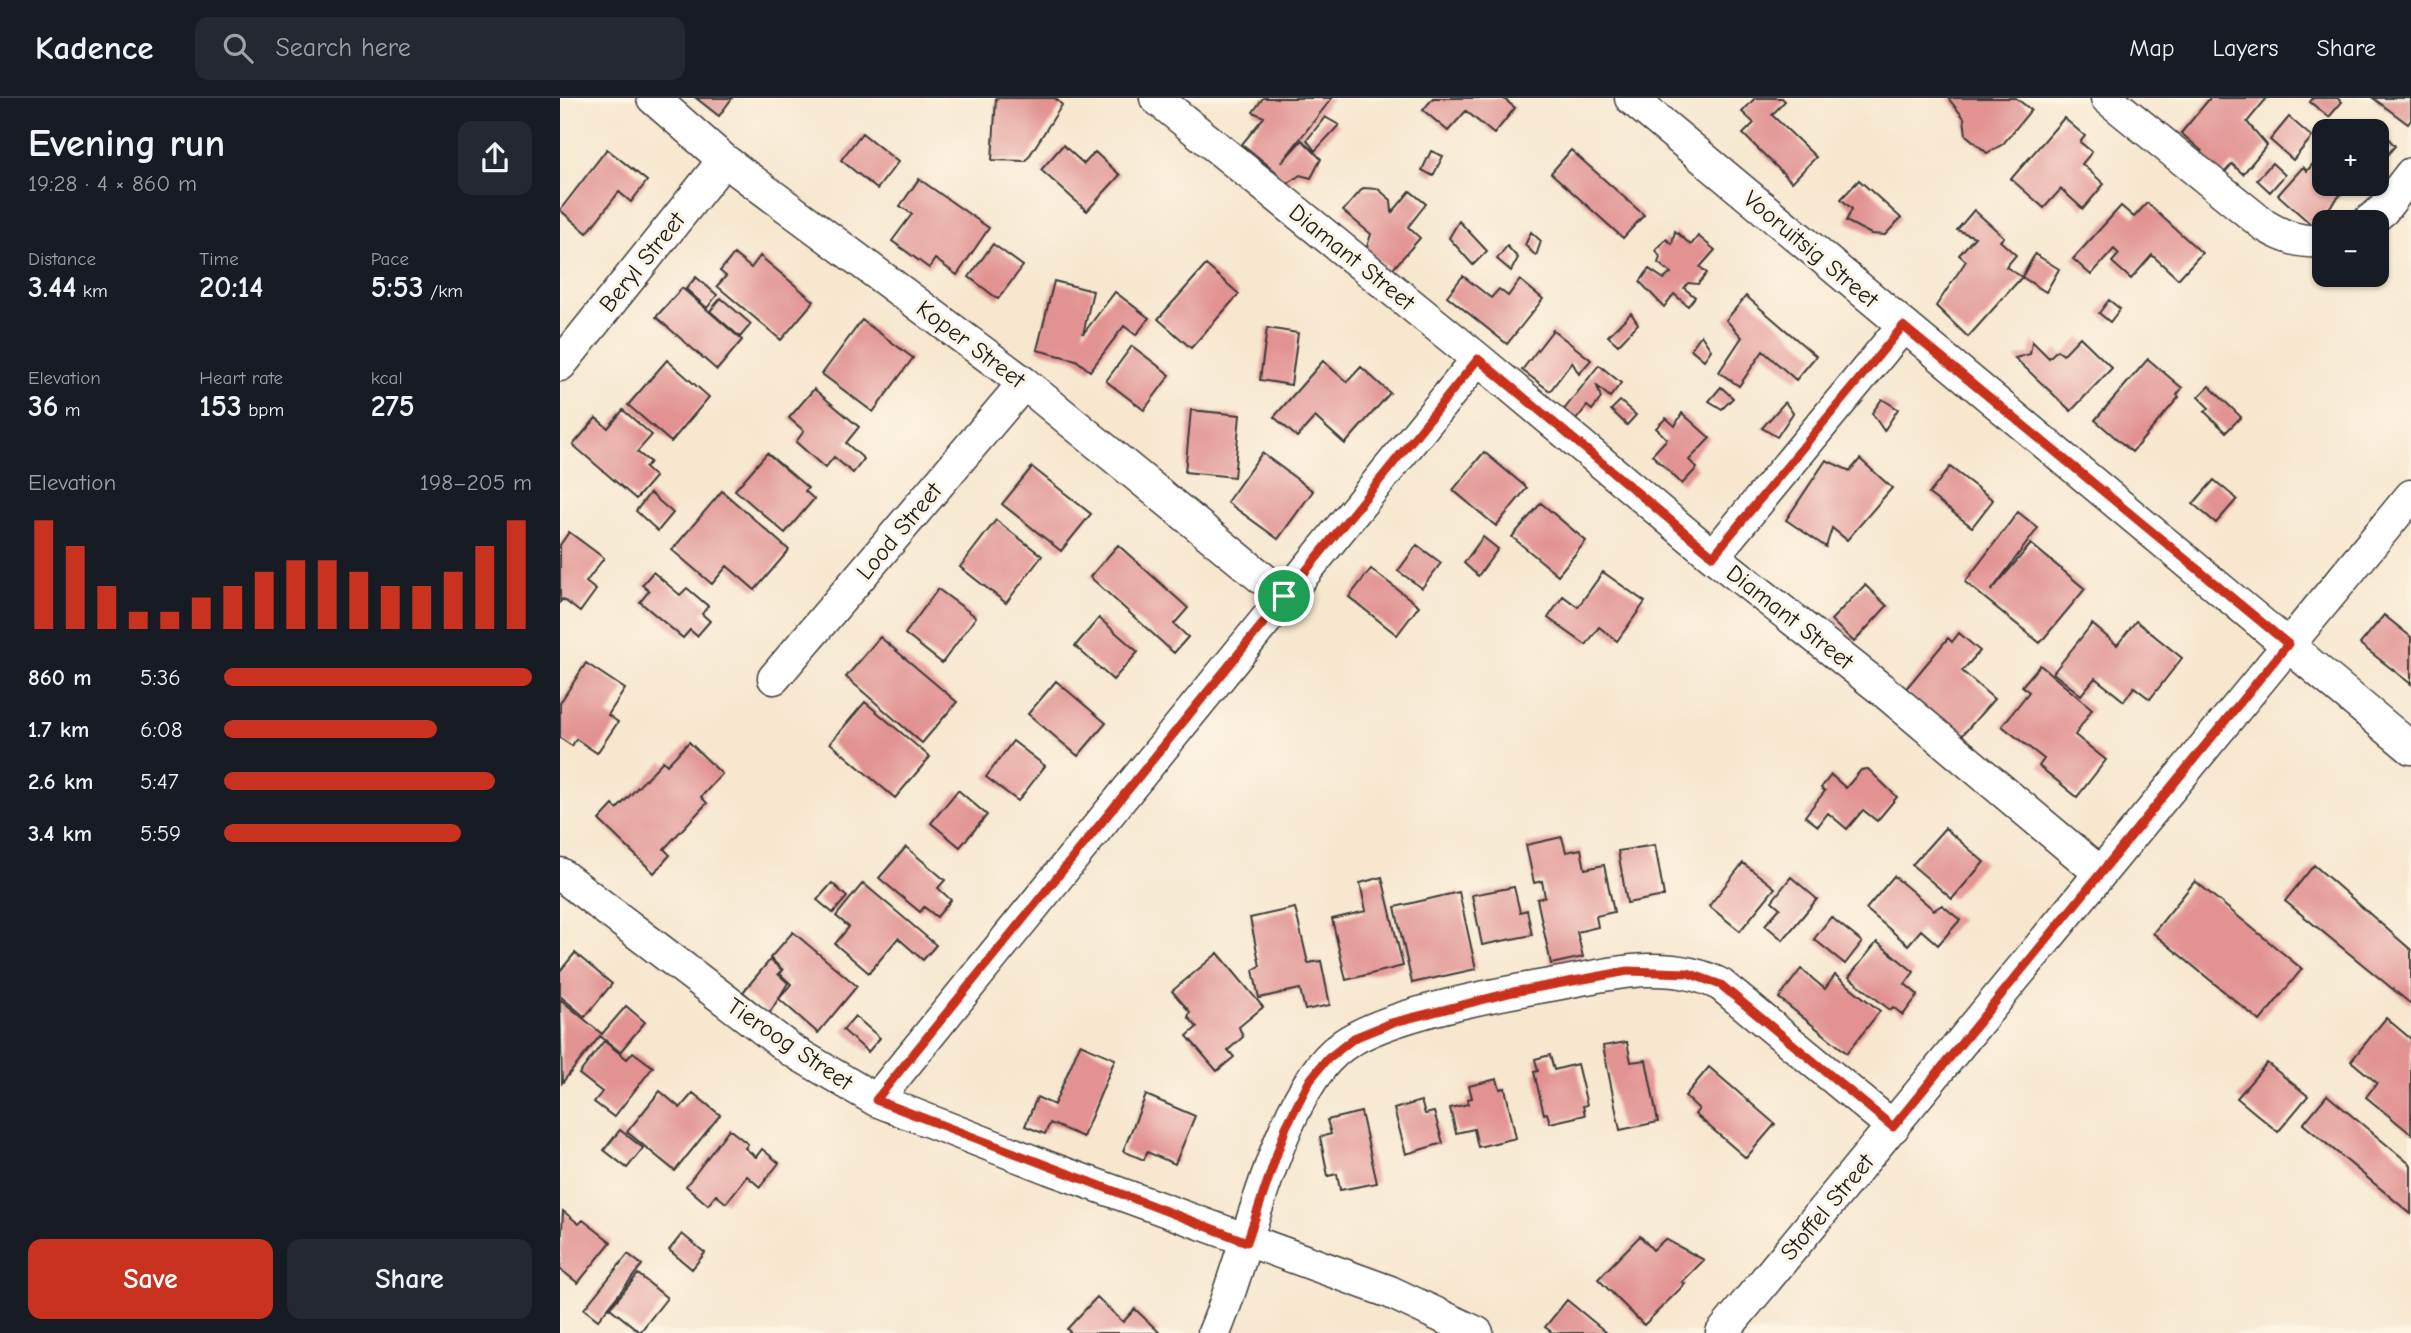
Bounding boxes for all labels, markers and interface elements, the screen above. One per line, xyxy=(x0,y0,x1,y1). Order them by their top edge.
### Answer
search box xyxy=(195,17,685,80)
text: Kadence xyxy=(35,29,153,67)
icon: search xyxy=(219,29,257,67)
text: Search here xyxy=(275,33,411,63)
text: Map xyxy=(2129,34,2175,62)
text: Layers xyxy=(2213,34,2278,62)
text: Share xyxy=(2316,34,2376,62)
map controls xyxy=(2312,119,2389,287)
button: + xyxy=(2312,119,2389,196)
button: share xyxy=(458,121,532,195)
text: Evening run xyxy=(28,122,225,166)
text: 19:28 · 4 × 860 m xyxy=(28,170,197,197)
street label: Vooruitsig Street xyxy=(1738,185,1885,314)
street label: Diamant Street xyxy=(1284,198,1421,317)
street label: Beryl Street xyxy=(593,205,692,318)
button: − xyxy=(2312,210,2389,287)
text: Distance xyxy=(28,248,96,270)
text: Time xyxy=(199,248,239,270)
text: Pace xyxy=(371,248,409,270)
text: 3.44 xyxy=(28,270,76,305)
text: 20:14 xyxy=(199,270,263,305)
text: 5:53 xyxy=(371,270,424,305)
text: km xyxy=(76,280,108,302)
text: /km xyxy=(424,280,463,302)
street label: Koper Street xyxy=(911,294,1032,395)
text: Elevation xyxy=(28,367,101,389)
text: Heart rate xyxy=(199,367,283,389)
text: kcal xyxy=(371,367,403,389)
text: 36 xyxy=(28,389,58,424)
text: 153 xyxy=(199,389,242,424)
text: 275 xyxy=(371,389,415,424)
text: m xyxy=(58,399,81,421)
text: bpm xyxy=(242,399,284,421)
text: Elevation xyxy=(28,469,116,496)
text: 198–205 m xyxy=(420,469,532,496)
street label: Lood Street xyxy=(850,476,948,585)
street label: Diamant Street xyxy=(1721,559,1860,676)
pin xyxy=(1254,566,1314,626)
icon: arrive xyxy=(1265,577,1303,615)
text: 860 m xyxy=(28,664,91,691)
text: 5:36 xyxy=(140,664,181,691)
text: 1.7 km xyxy=(28,716,89,743)
text: 6:08 xyxy=(140,716,182,743)
text: 2.6 km xyxy=(28,768,93,795)
text: 5:47 xyxy=(140,768,179,795)
text: 3.4 km xyxy=(28,820,92,847)
text: 5:59 xyxy=(140,820,181,847)
street label: Tieroog Street xyxy=(722,992,859,1097)
street label: Stoffel Street xyxy=(1774,1147,1880,1266)
button: Save xyxy=(28,1239,273,1319)
button: Share xyxy=(287,1239,532,1319)

